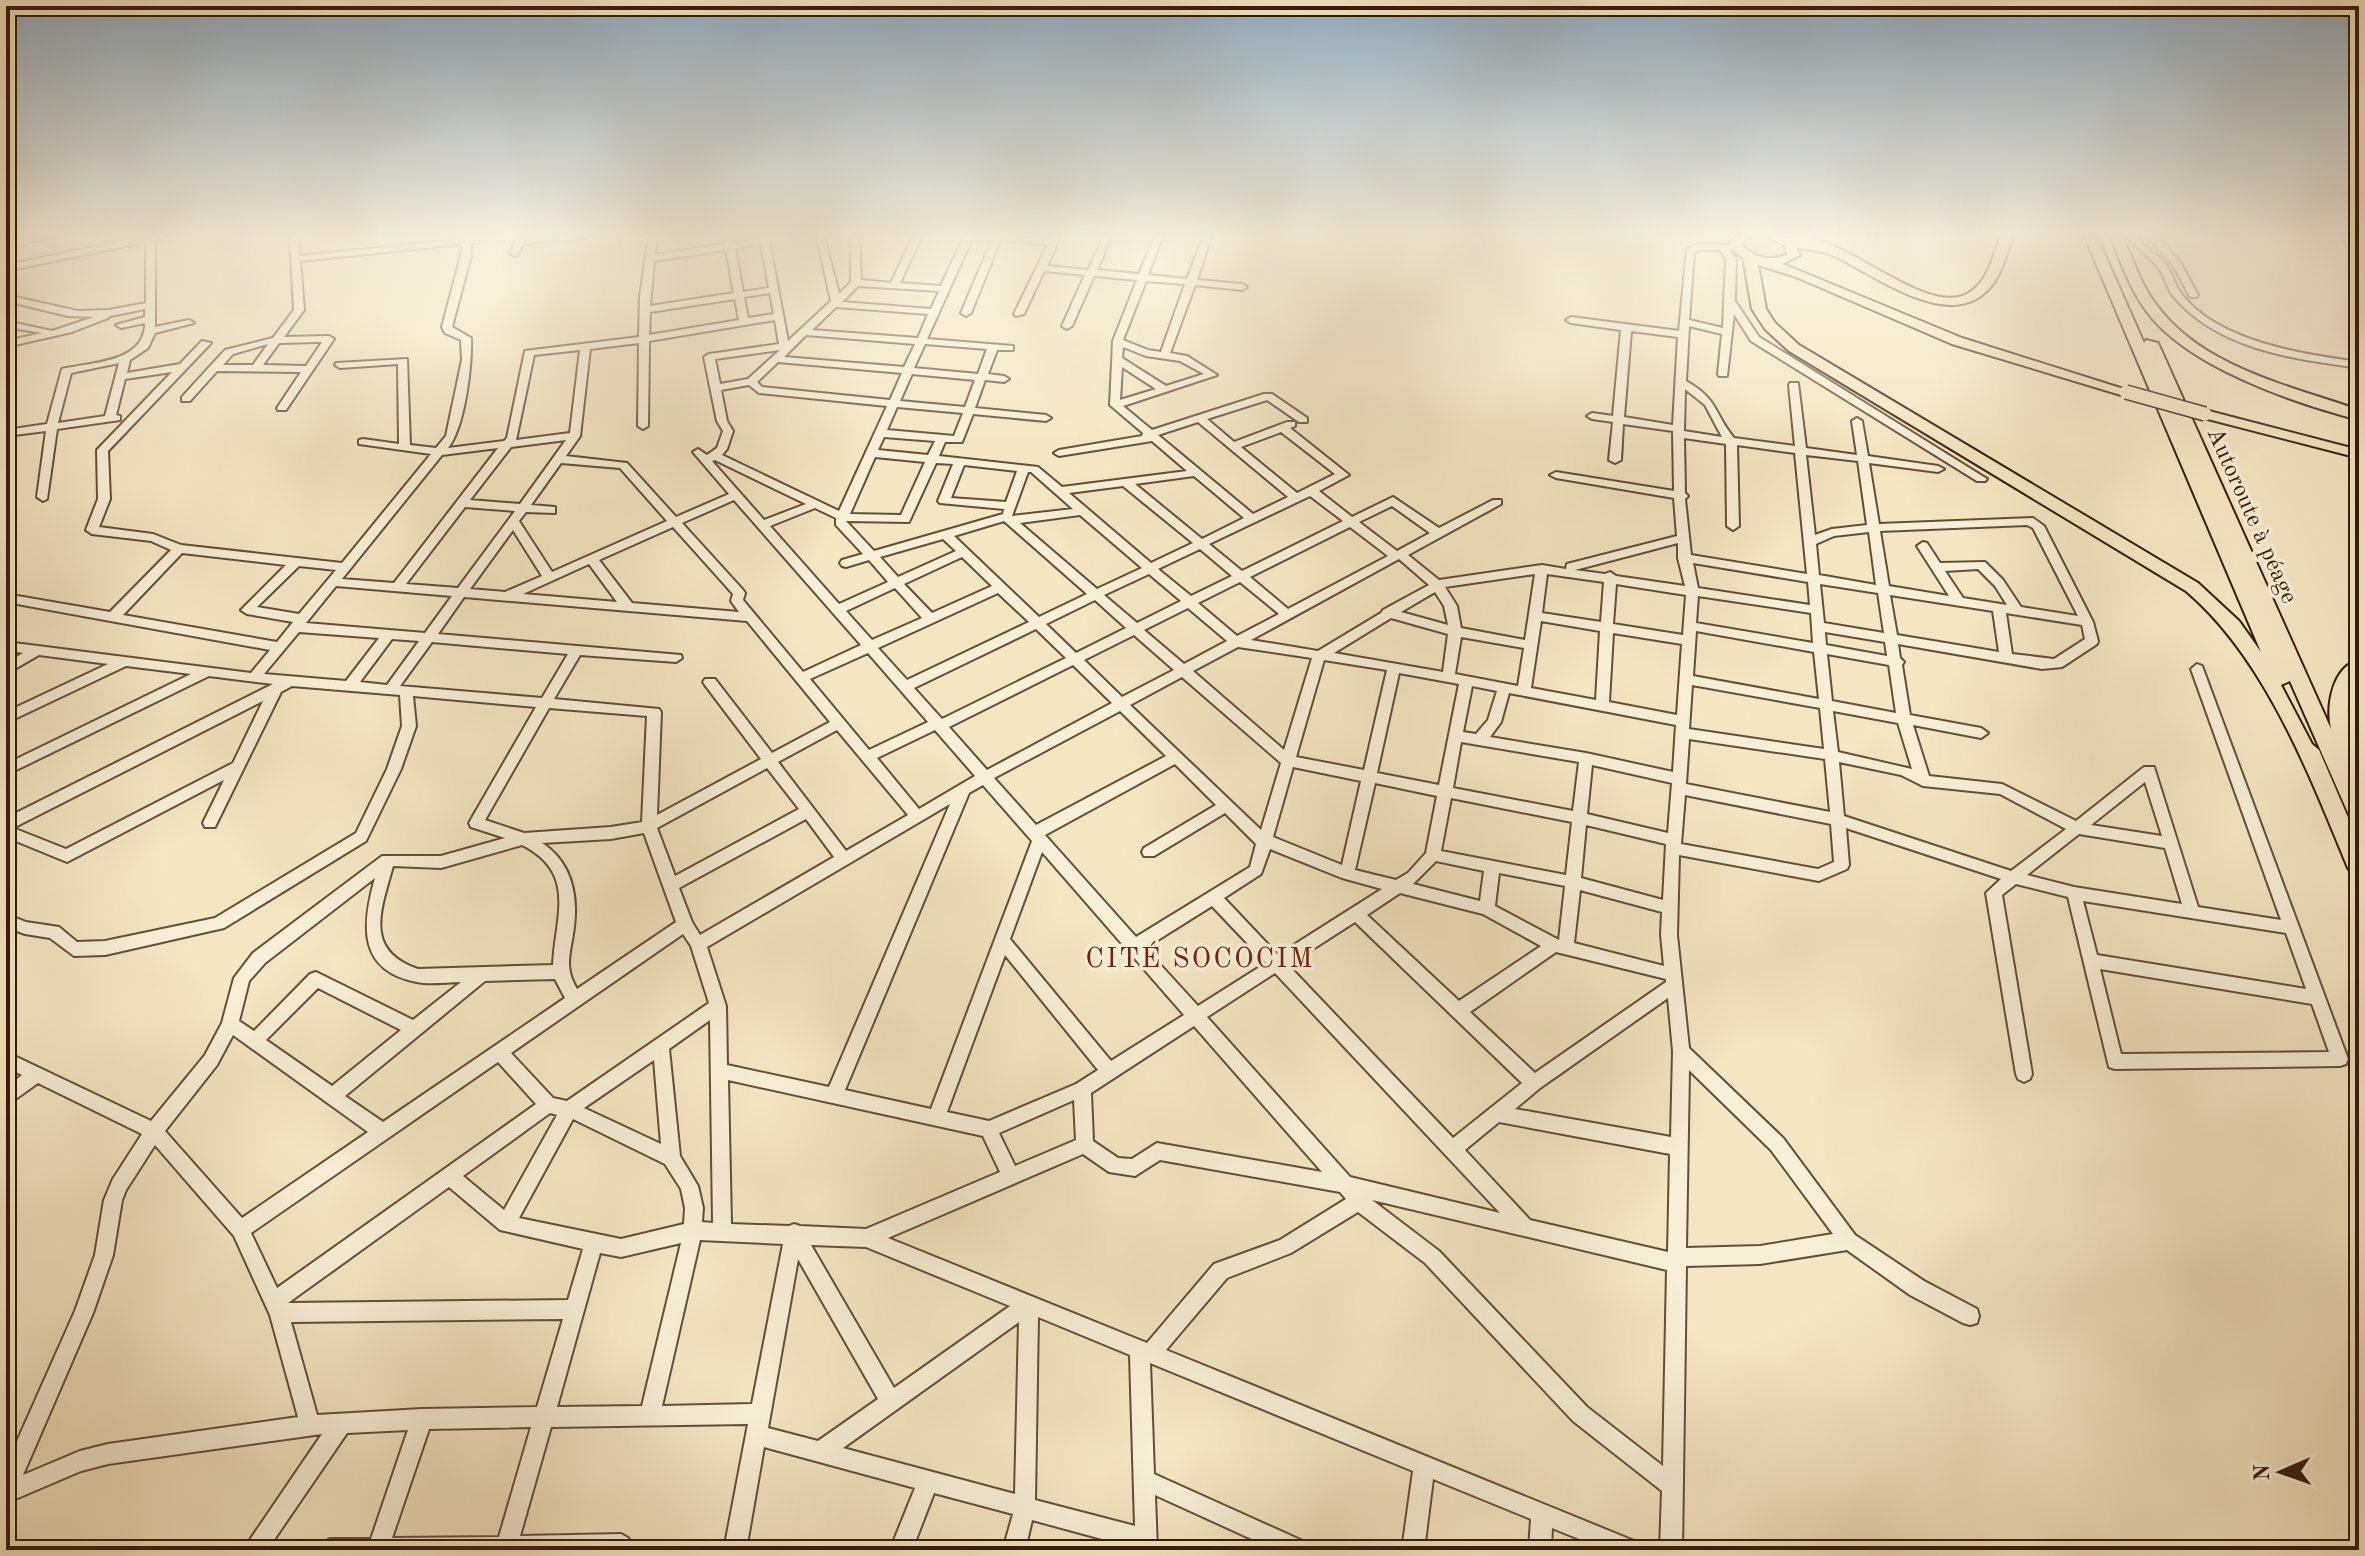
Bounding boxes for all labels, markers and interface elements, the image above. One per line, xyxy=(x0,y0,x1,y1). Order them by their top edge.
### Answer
street label: Autoroute à péage xyxy=(2202,424,2301,608)
district label: CITÉ SOCOCIM xyxy=(1085,941,1315,974)
north arrow xyxy=(2241,1432,2321,1512)
text: N xyxy=(2252,1464,2274,1481)

